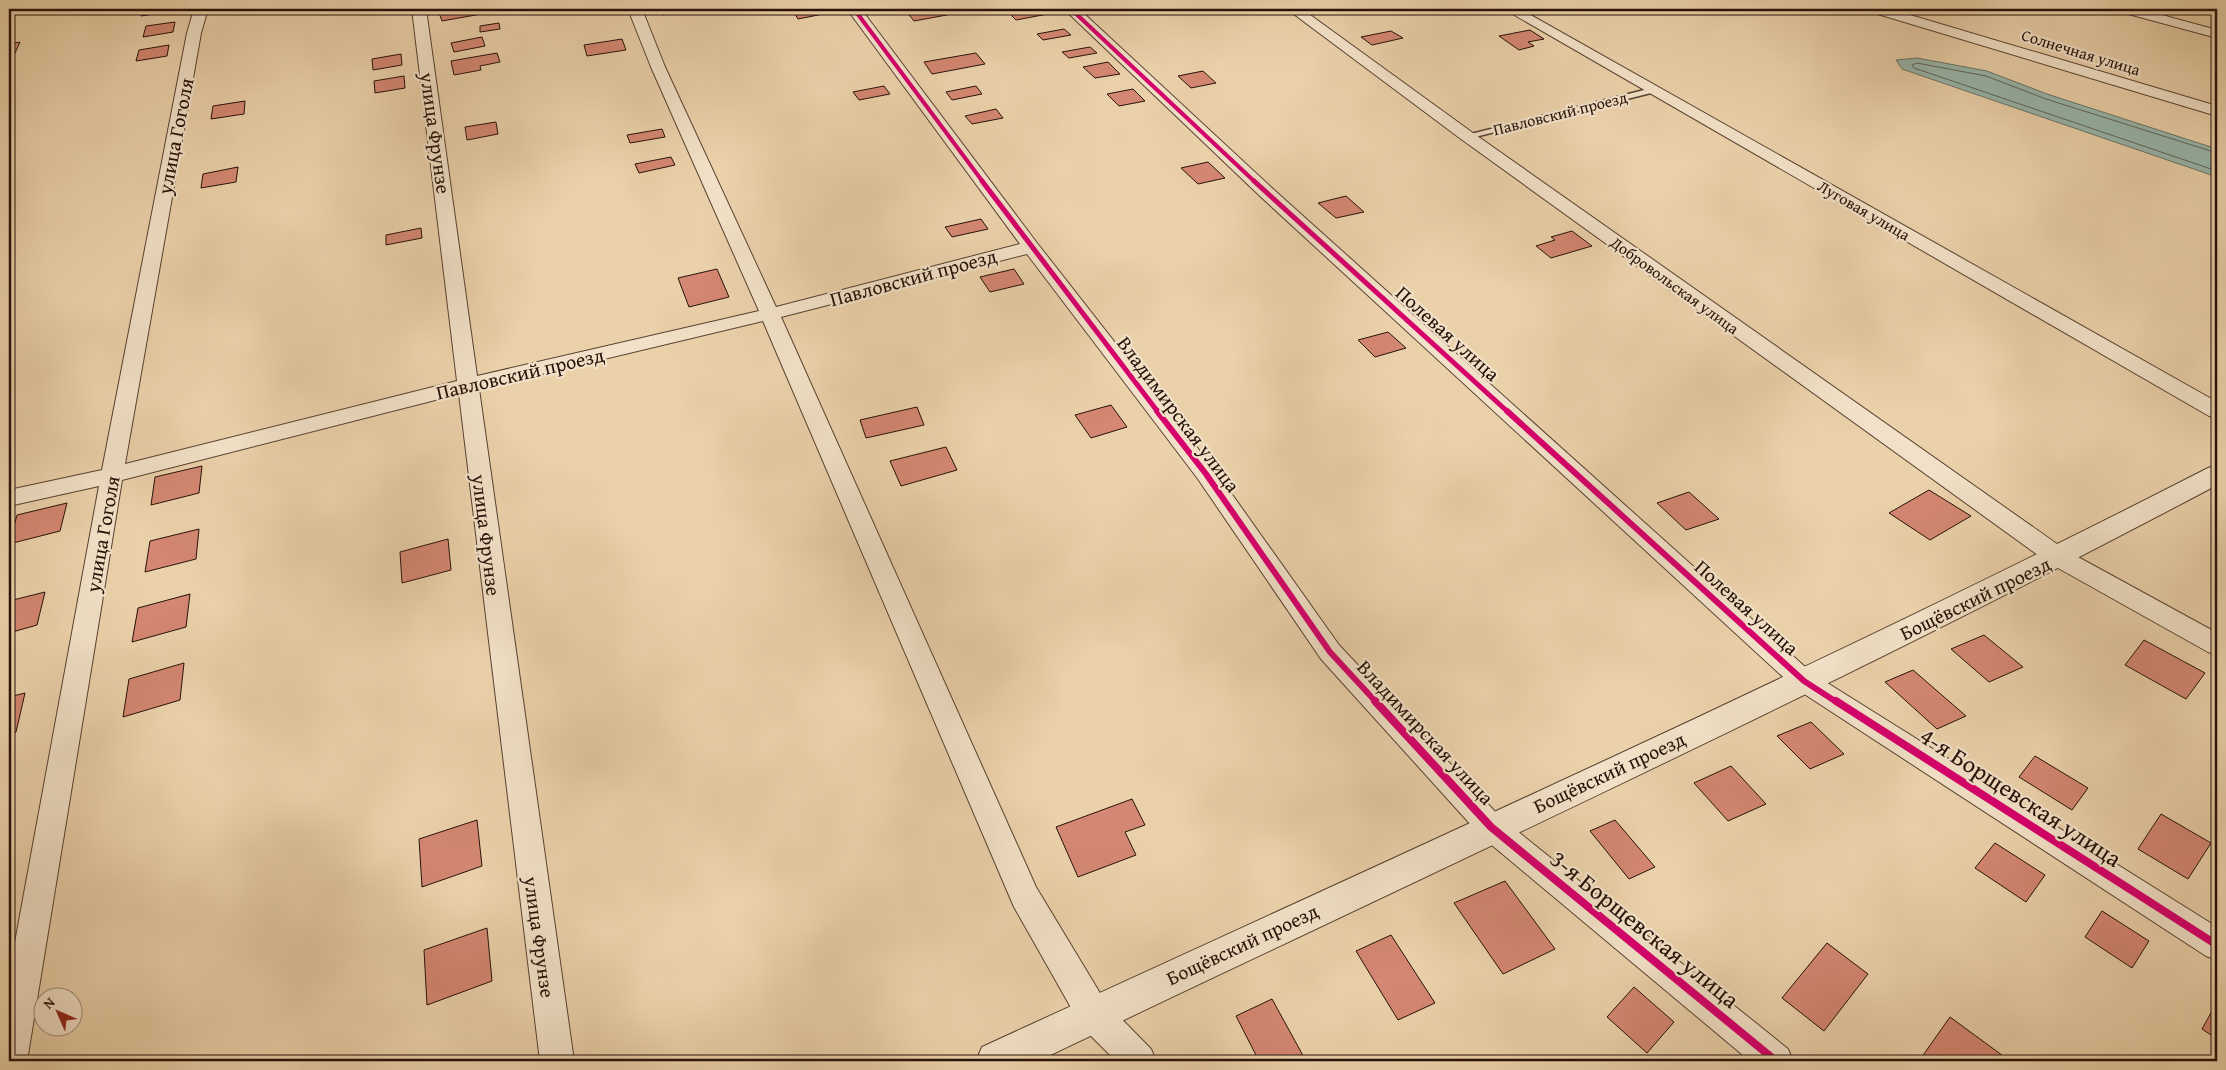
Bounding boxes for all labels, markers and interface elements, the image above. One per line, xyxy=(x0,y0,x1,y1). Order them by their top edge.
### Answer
street label: Солнечная улица xyxy=(2019,23,2144,82)
street label: улица Фрунзе xyxy=(413,70,459,195)
street label: улица Гоголя xyxy=(149,75,201,198)
street label: Павловский проезд xyxy=(1490,85,1630,141)
street label: Луговая улица xyxy=(1813,174,1915,246)
street label: Добровольская улица xyxy=(1605,230,1744,340)
street label: Павловский проезд xyxy=(826,241,1000,313)
street label: Полевая улица xyxy=(1390,278,1507,388)
street label: Владимирская улица xyxy=(1111,330,1248,499)
street label: Павловский проезд xyxy=(433,340,607,406)
street label: улица Фрунзе xyxy=(465,472,509,597)
street label: улица Гоголя xyxy=(77,473,127,596)
street label: Бощёвский проезд xyxy=(1895,549,2056,647)
street label: Полевая улица xyxy=(1689,552,1806,662)
street label: Владимирская улица xyxy=(1351,653,1501,811)
street label: 4-я Борщевская улица xyxy=(1913,718,2129,876)
street label: Бощёвский проезд xyxy=(1528,724,1690,820)
street label: 3-я Борщевская улица xyxy=(1543,842,1748,1017)
street label: улица Фрунзе xyxy=(517,874,563,999)
street label: Бощёвский проезд xyxy=(1161,896,1323,992)
north arrow xyxy=(32,988,82,1038)
text: N xyxy=(38,992,60,1013)

